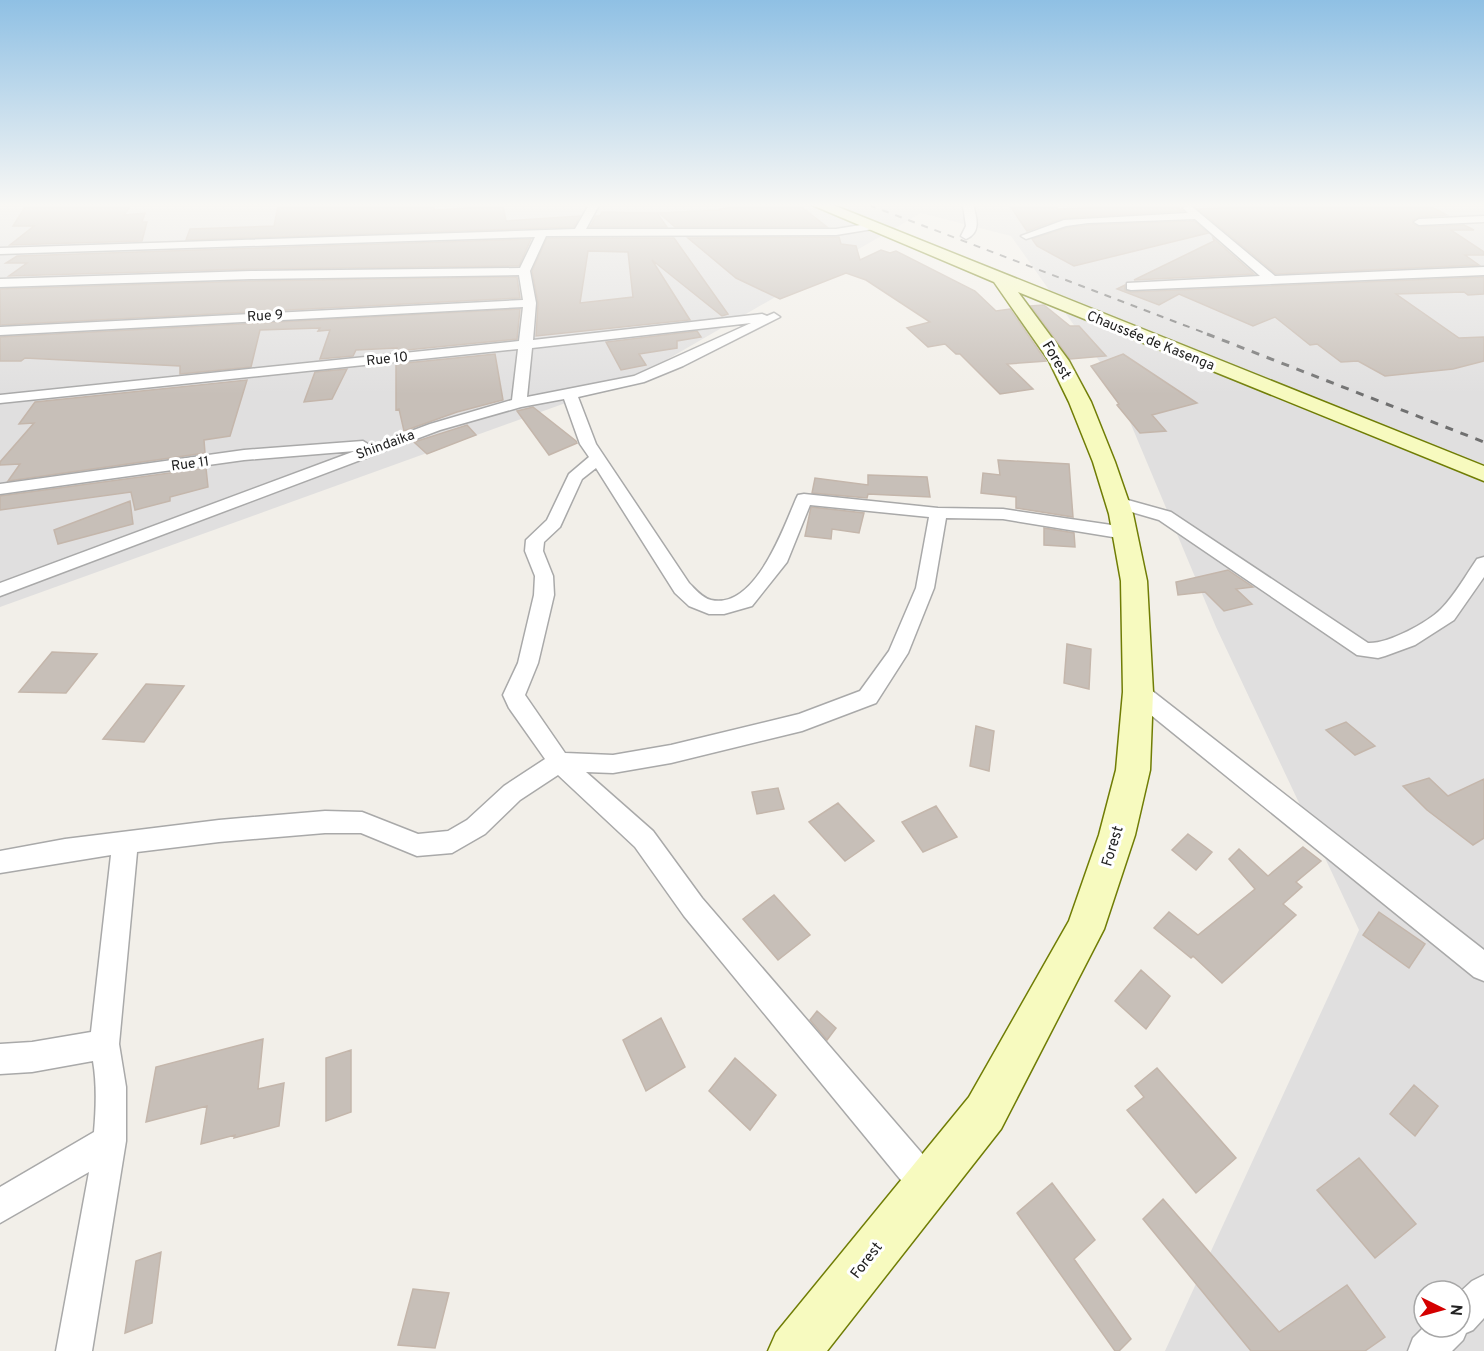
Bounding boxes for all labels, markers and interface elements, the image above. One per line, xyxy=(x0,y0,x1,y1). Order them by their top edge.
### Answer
street label: Rue 9 xyxy=(247,307,284,326)
street label: Chaussée de Kasenga xyxy=(1084,308,1217,375)
street label: Forest xyxy=(1037,338,1075,383)
street label: Rue 10 xyxy=(365,349,409,370)
street label: Shindaika xyxy=(354,427,417,464)
street label: Rue 11 xyxy=(170,453,210,476)
street label: Forest xyxy=(1098,824,1129,869)
street label: Forest xyxy=(847,1239,887,1283)
north arrow xyxy=(1412,1279,1472,1339)
text: N xyxy=(1444,1304,1465,1317)

